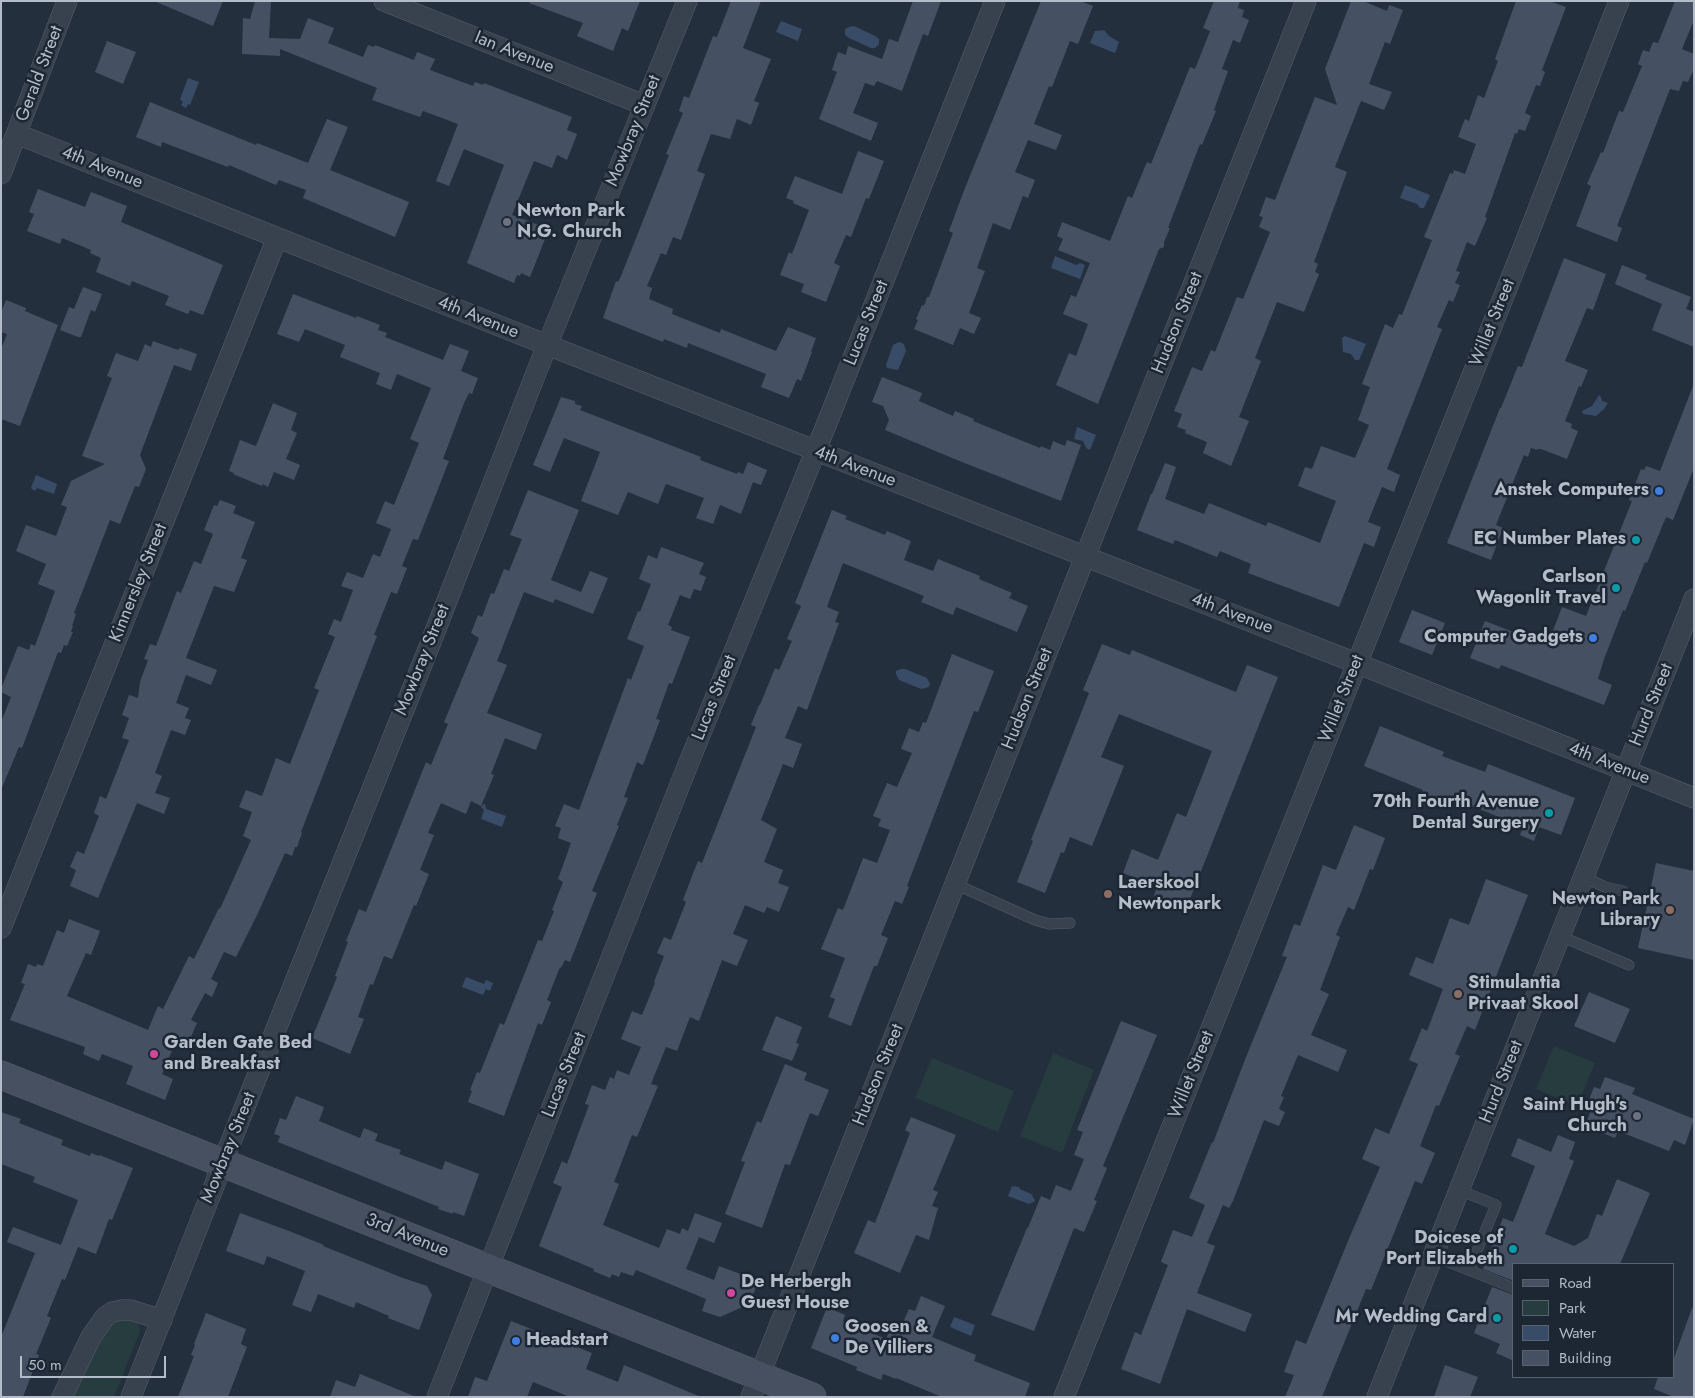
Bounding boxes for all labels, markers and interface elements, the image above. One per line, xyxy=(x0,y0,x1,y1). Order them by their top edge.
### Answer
street label: Gerald Street xyxy=(12,23,68,125)
street label: Ian Avenue xyxy=(471,27,557,79)
street label: Mowbray Street xyxy=(602,72,666,190)
street label: 4th Avenue xyxy=(58,142,146,194)
place label: Newton Park N.G. Church xyxy=(517,201,625,243)
marker: Newton Park N.G. Church xyxy=(501,216,513,228)
street label: Hudson Street xyxy=(1148,269,1208,377)
street label: Willet Street xyxy=(1466,276,1520,370)
street label: Lucas Street xyxy=(840,277,894,369)
street label: 4th Avenue xyxy=(434,292,522,344)
street label: 4th Avenue xyxy=(811,442,899,492)
place label: Anstek Computers xyxy=(1494,480,1649,502)
marker: Anstek Computers xyxy=(1653,485,1665,497)
street label: Kinnersley Street xyxy=(105,521,173,645)
place label: EC Number Plates xyxy=(1473,529,1626,551)
marker: EC Number Plates xyxy=(1630,534,1642,546)
place label: Carlson Wagonlit Travel xyxy=(1476,567,1606,610)
marker: Carlson Wagonlit Travel xyxy=(1610,582,1622,594)
street label: 4th Avenue xyxy=(1188,589,1276,639)
street label: Mowbray Street xyxy=(391,601,455,719)
place label: Computer Gadgets xyxy=(1424,627,1583,649)
marker: Computer Gadgets xyxy=(1587,632,1599,644)
street label: Hudson Street xyxy=(998,645,1058,753)
street label: Lucas Street xyxy=(688,652,742,744)
street label: Willet Street xyxy=(1315,652,1369,746)
street label: Hurd Street xyxy=(1626,661,1678,749)
street label: 4th Avenue xyxy=(1565,738,1653,790)
place label: 70th Fourth Avenue Dental Surgery xyxy=(1373,792,1539,834)
marker: 70th Fourth Avenue Dental Surgery xyxy=(1543,807,1555,819)
place label: Laerskool Newtonpark xyxy=(1118,873,1221,916)
marker: Laerskool Newtonpark xyxy=(1102,888,1114,900)
place label: Newton Park Library xyxy=(1552,889,1660,932)
marker: Newton Park Library xyxy=(1664,904,1676,916)
place label: Stimulantia Privaat Skool xyxy=(1468,973,1579,1016)
marker: Stimulantia Privaat Skool xyxy=(1452,988,1464,1000)
street label: Hudson Street xyxy=(849,1021,909,1129)
street label: Willet Street xyxy=(1165,1028,1219,1122)
street label: Lucas Street xyxy=(538,1029,592,1121)
place label: Garden Gate Bed and Breakfast xyxy=(164,1033,312,1076)
street label: Hurd Street xyxy=(1476,1038,1528,1126)
marker: Garden Gate Bed and Breakfast xyxy=(148,1048,160,1060)
street label: Mowbray Street xyxy=(197,1089,261,1207)
place label: Saint Hugh's Church xyxy=(1522,1095,1627,1138)
marker: Saint Hugh's Church xyxy=(1631,1110,1643,1122)
street label: 3rd Avenue xyxy=(362,1210,452,1262)
place label: Doicese of Port Elizabeth xyxy=(1386,1228,1503,1270)
marker: Doicese of Port Elizabeth xyxy=(1507,1243,1519,1255)
legend xyxy=(1512,1263,1675,1378)
place label: De Herbergh Guest House xyxy=(741,1272,852,1315)
text: Road xyxy=(1559,1272,1591,1294)
marker: De Herbergh Guest House xyxy=(725,1287,737,1299)
text: Park xyxy=(1559,1297,1586,1319)
place label: Mr Wedding Card xyxy=(1335,1307,1487,1329)
marker: Mr Wedding Card xyxy=(1491,1312,1503,1324)
place label: Goosen & De Villiers xyxy=(845,1317,933,1360)
text: Water xyxy=(1559,1322,1596,1344)
place label: Headstart xyxy=(526,1330,608,1352)
marker: Goosen & De Villiers xyxy=(829,1332,841,1344)
marker: Headstart xyxy=(510,1335,522,1347)
scale bar xyxy=(22,1346,169,1378)
text: Building xyxy=(1559,1347,1611,1369)
text: 50 m xyxy=(28,1354,62,1376)

